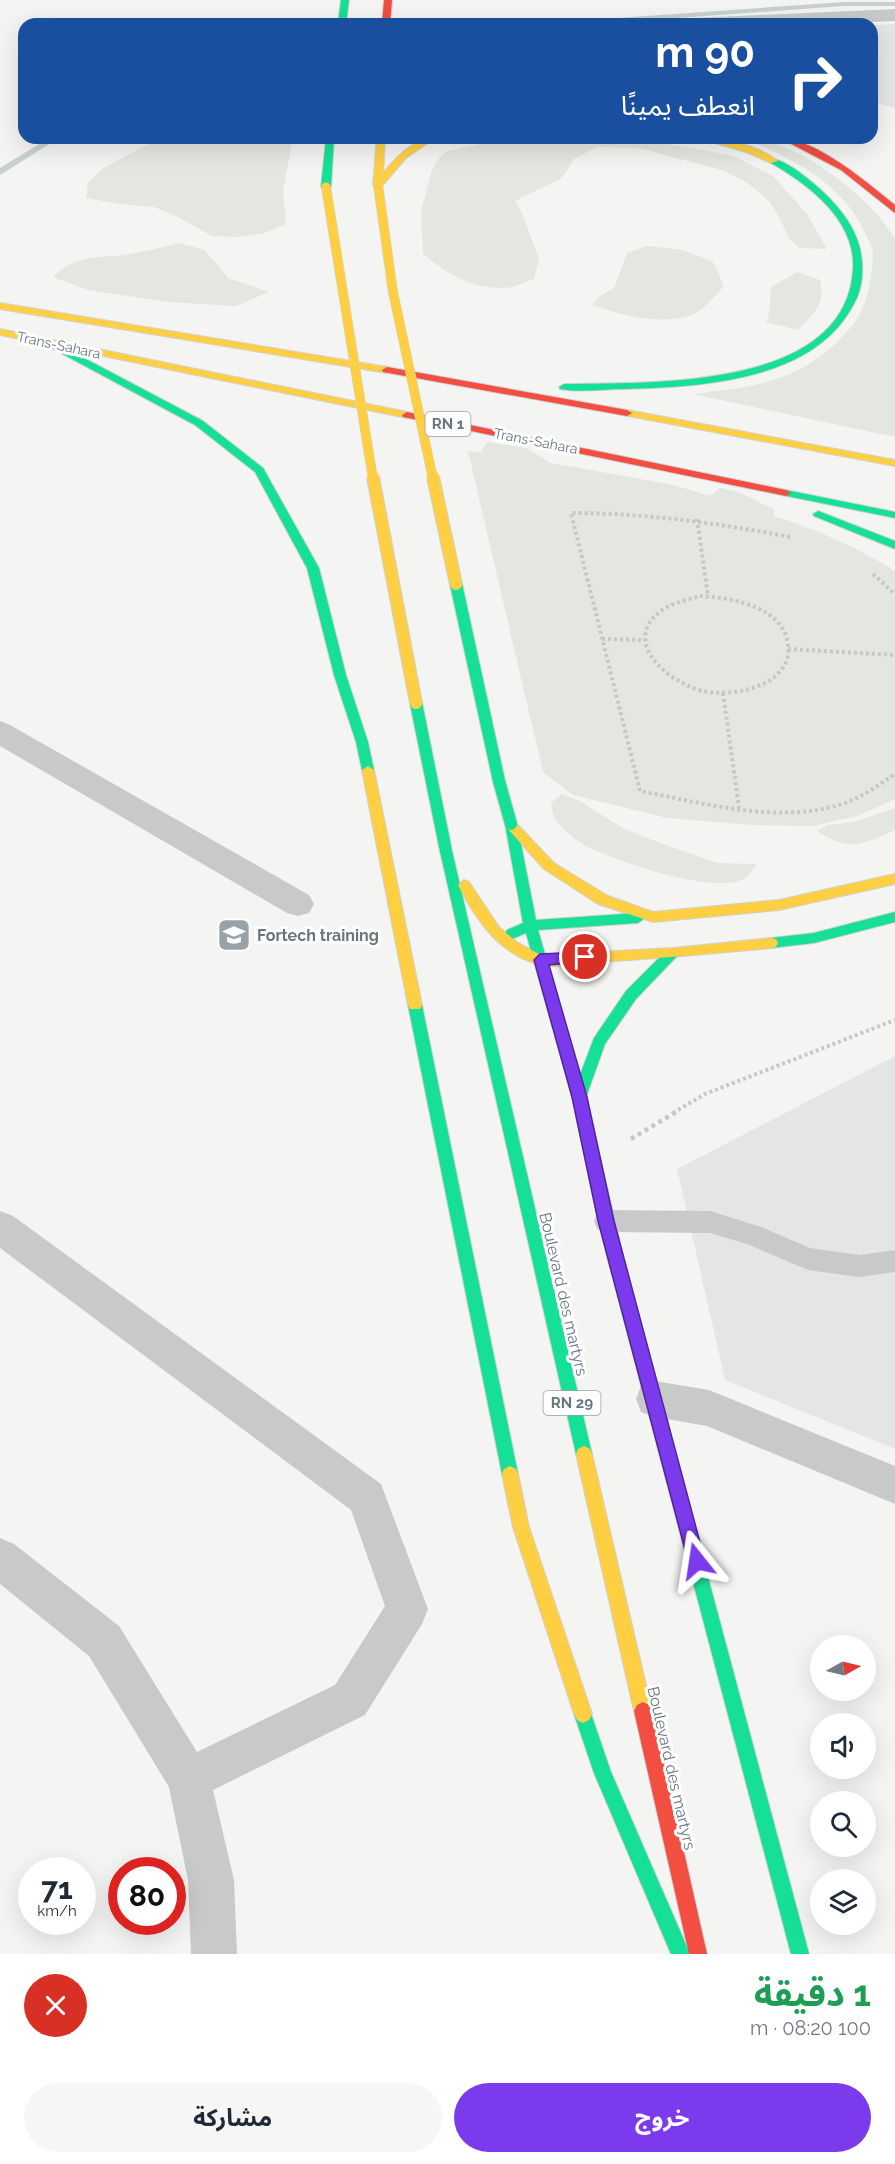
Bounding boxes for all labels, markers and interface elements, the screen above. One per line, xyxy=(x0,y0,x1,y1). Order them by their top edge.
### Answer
text: 90 m xyxy=(655,28,755,77)
icon: right xyxy=(776,42,854,120)
text: انعطف يمينًا xyxy=(621,90,755,121)
street label: Trans-Sahara xyxy=(16,328,102,362)
road number: RN 1 xyxy=(426,412,470,436)
street label: Trans-Sahara xyxy=(493,425,579,457)
school or university icon: Fortech training xyxy=(216,917,252,953)
place label: Fortech training xyxy=(257,926,379,945)
pin xyxy=(559,931,610,982)
icon: arrive xyxy=(568,940,601,973)
street label: Boulevard des martyrs xyxy=(535,1211,592,1378)
road number: RN 29 xyxy=(544,1391,600,1415)
position arrow xyxy=(665,1529,729,1593)
north arrow xyxy=(810,1635,876,1701)
map controls xyxy=(810,1635,876,1935)
street label: Boulevard des martyrs xyxy=(643,1685,700,1852)
button: sound xyxy=(810,1713,876,1779)
button: search xyxy=(810,1791,876,1857)
speed limit sign: 80 xyxy=(108,1857,186,1935)
button: layers xyxy=(810,1869,876,1935)
text: 71 xyxy=(41,1871,73,1906)
text: km/h xyxy=(37,1902,77,1920)
text: 1 دقيقة xyxy=(754,1972,871,2014)
button: close xyxy=(24,1974,87,2037)
text: 100 m · 08:20 xyxy=(750,2016,871,2040)
button: مشاركة xyxy=(24,2083,442,2152)
button: خروج xyxy=(454,2083,871,2152)

